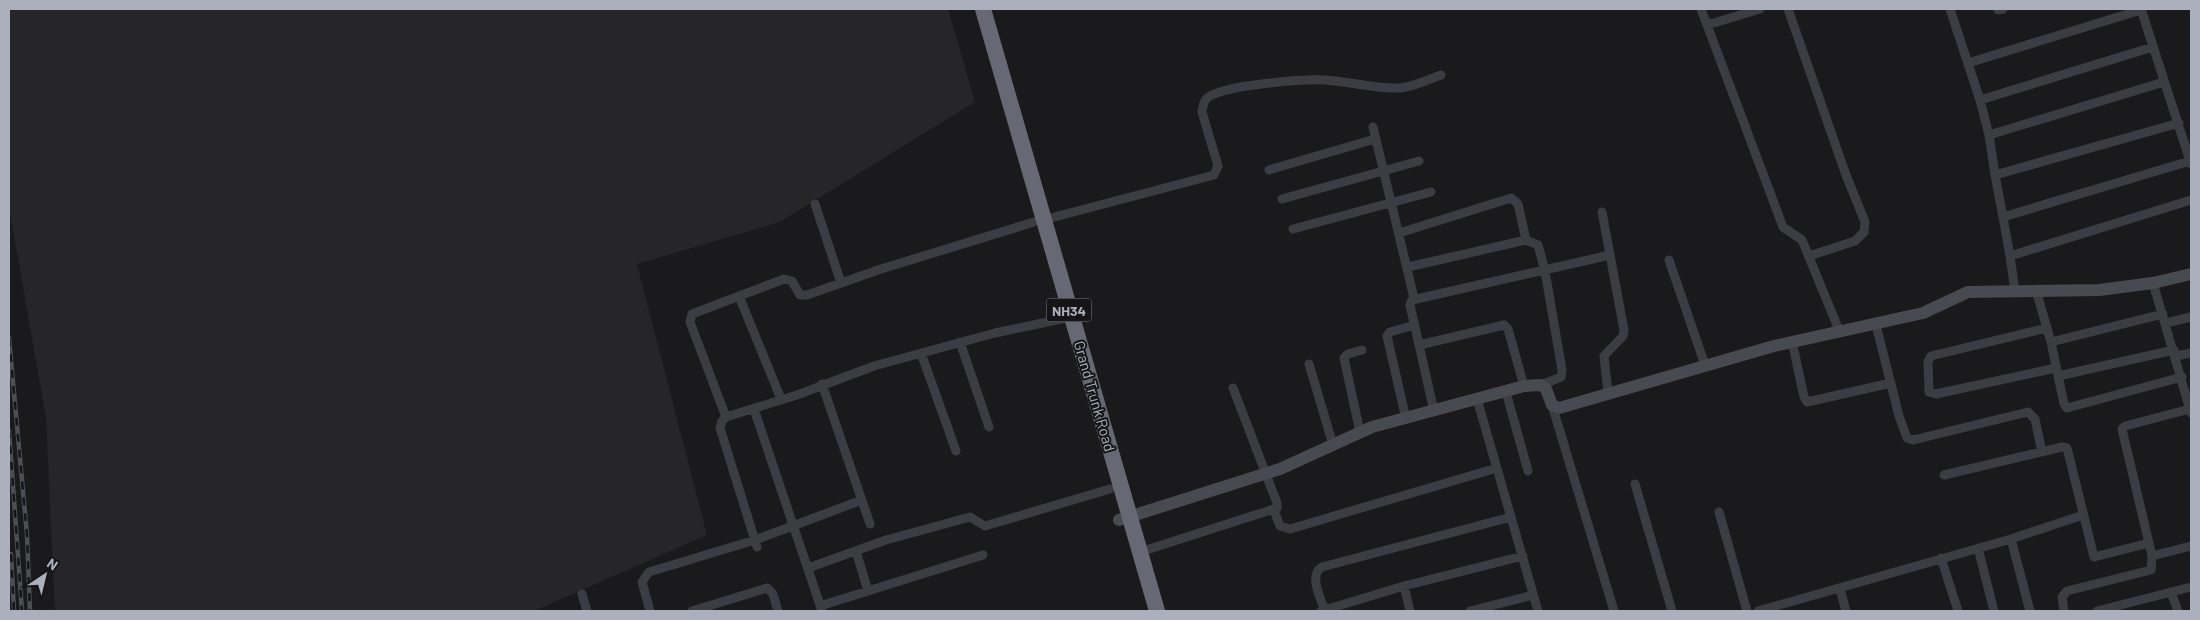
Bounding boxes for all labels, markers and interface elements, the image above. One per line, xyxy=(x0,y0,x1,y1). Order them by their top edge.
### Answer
road number: NH34 xyxy=(1046,298,1092,322)
street label: Grand Trunk Road xyxy=(1071,339,1119,453)
north arrow xyxy=(20,550,70,600)
text: N xyxy=(44,554,61,574)

